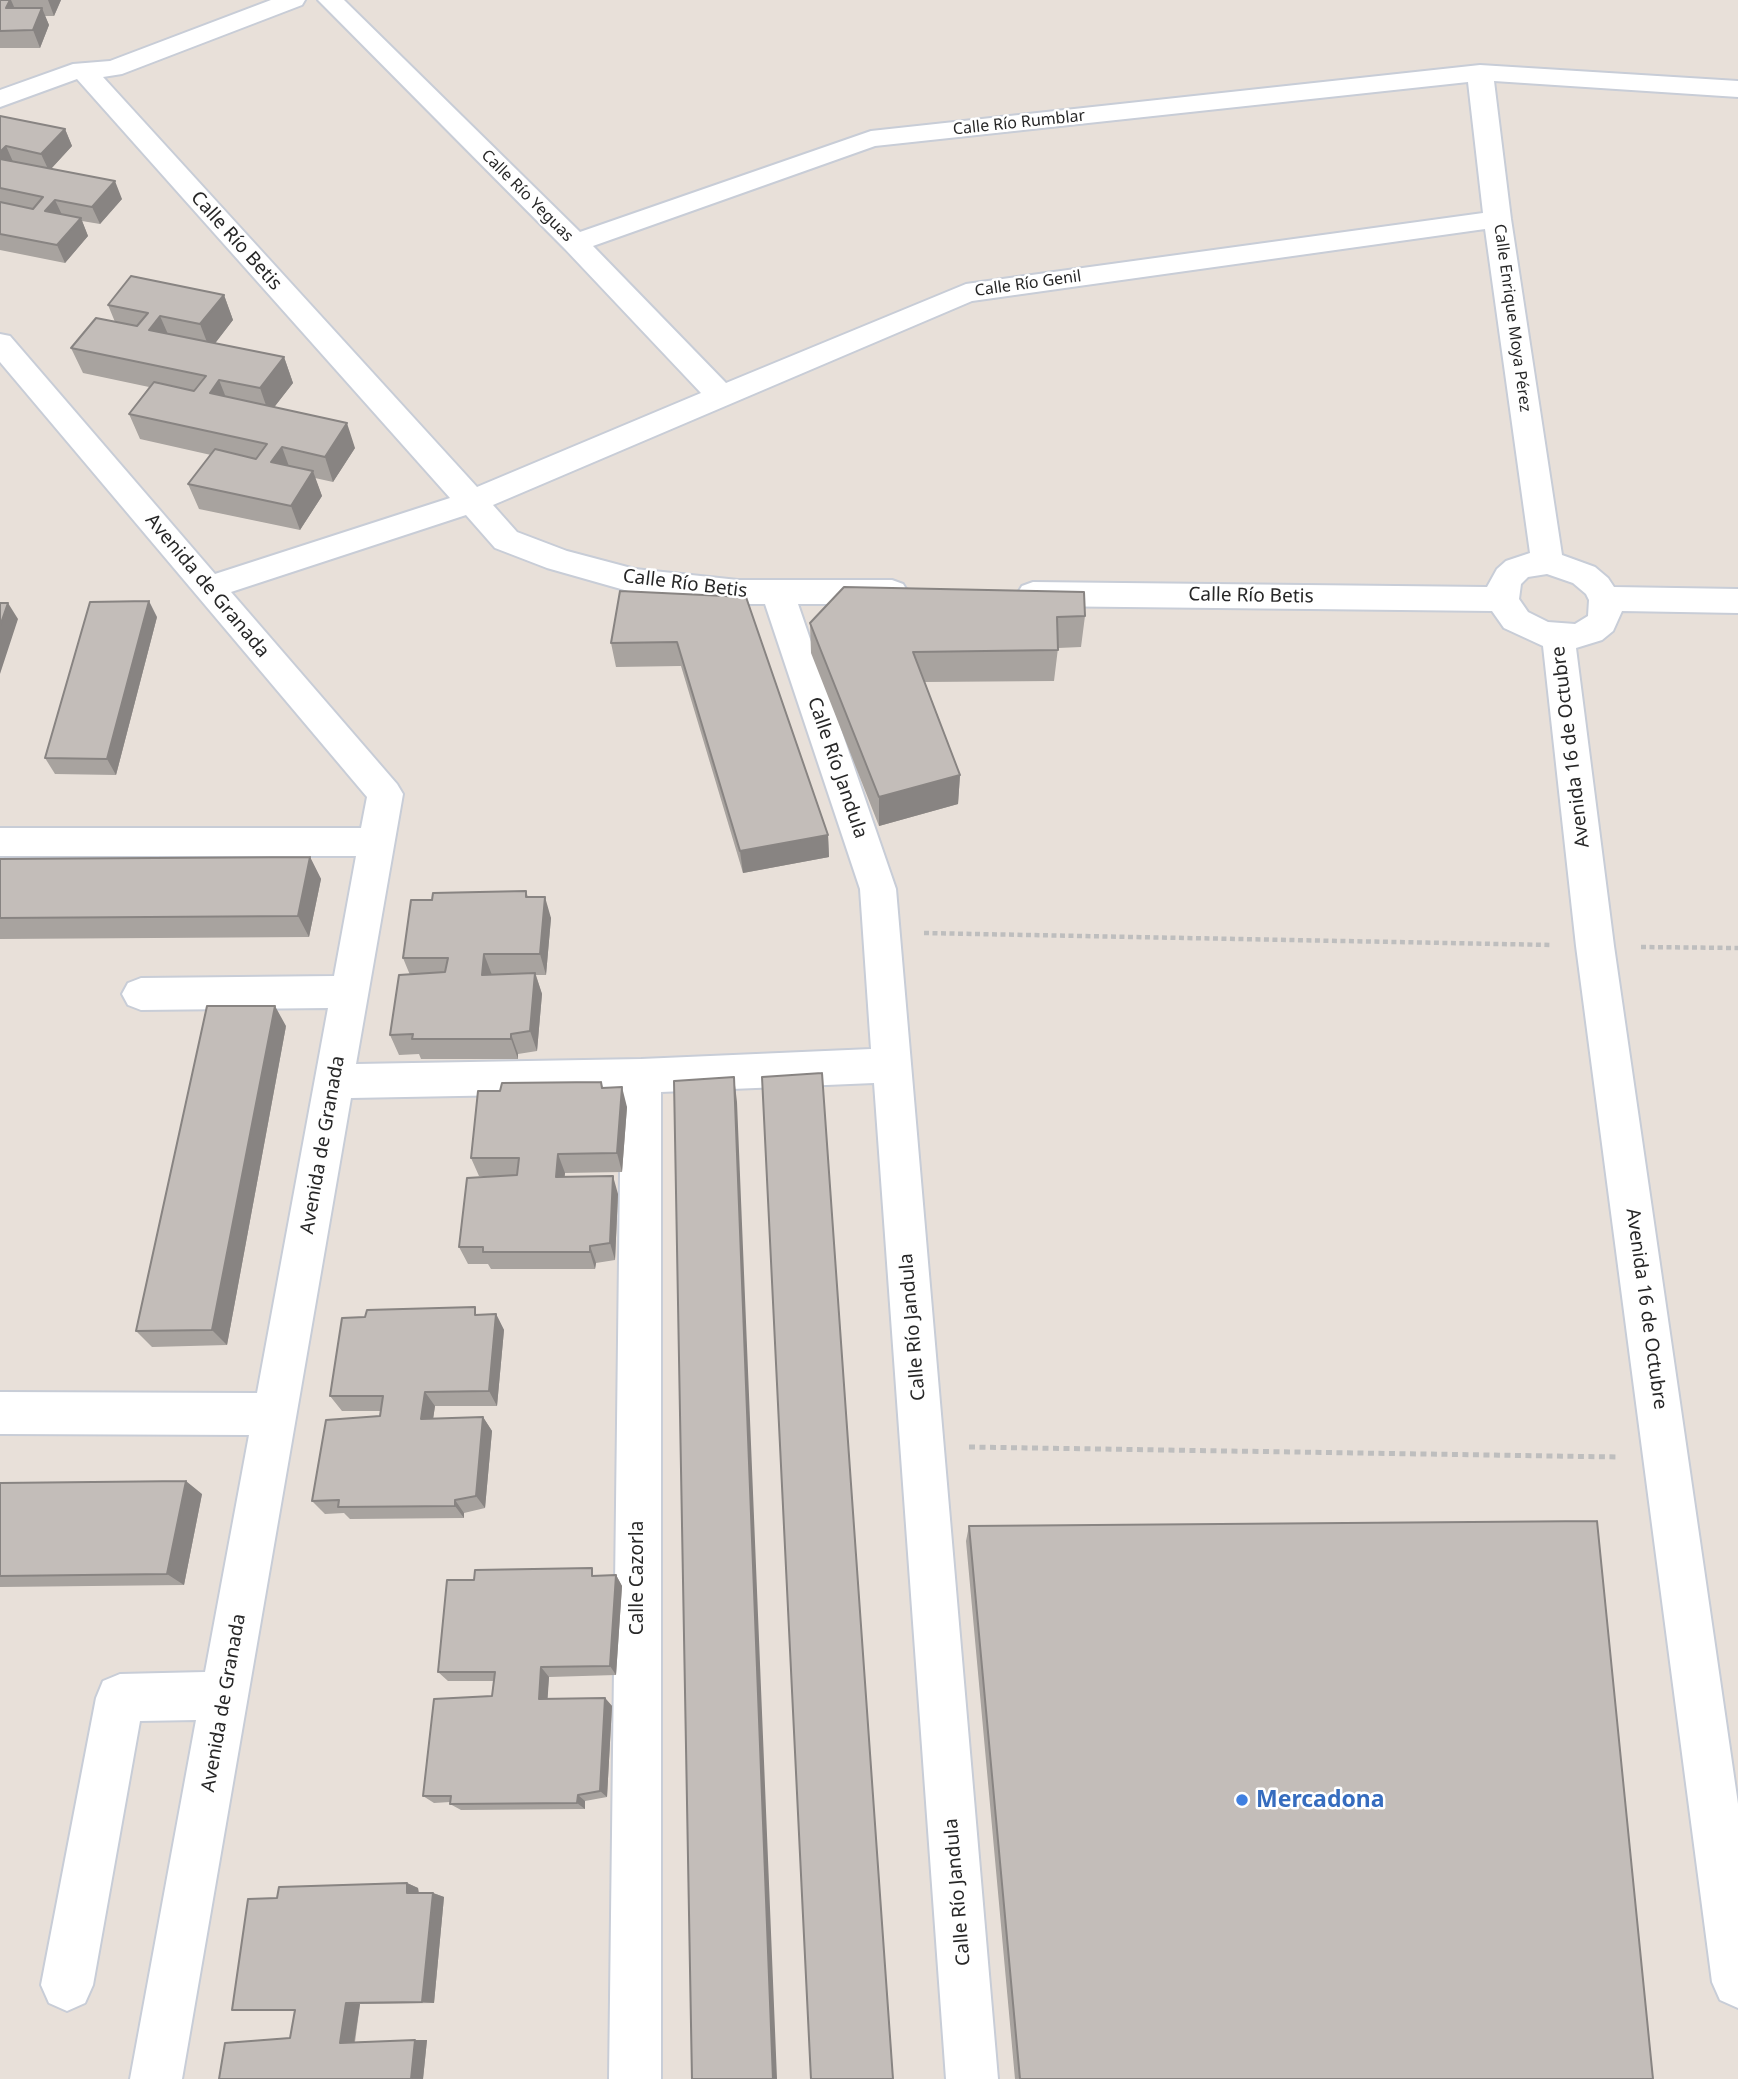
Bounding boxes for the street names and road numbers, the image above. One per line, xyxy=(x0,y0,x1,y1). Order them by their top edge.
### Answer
street label: Calle Río Rumblar xyxy=(952,107,1086,139)
street label: Calle Río Yeguas xyxy=(477,146,577,246)
street label: Calle Río Betis xyxy=(186,187,286,295)
street label: Calle Enrique Moya Pérez xyxy=(1489,223,1535,413)
street label: Calle Río Genil xyxy=(974,267,1082,301)
street label: Avenida de Granada xyxy=(140,510,274,662)
street label: Calle Río Betis xyxy=(621,565,749,603)
street label: Calle Río Betis xyxy=(1188,584,1314,608)
street label: Avenida 16 de Octubre xyxy=(1547,645,1595,849)
street label: Calle Río Jandula xyxy=(802,694,872,842)
street label: Avenida de Granada xyxy=(296,1054,350,1236)
street label: Avenida 16 de Octubre xyxy=(1621,1207,1671,1411)
street label: Calle Río Jandula xyxy=(895,1252,931,1402)
street label: Calle Cazorla xyxy=(627,1521,649,1635)
street label: Avenida de Granada xyxy=(197,1612,251,1794)
street label: Calle Río Jandula xyxy=(940,1817,976,1967)

